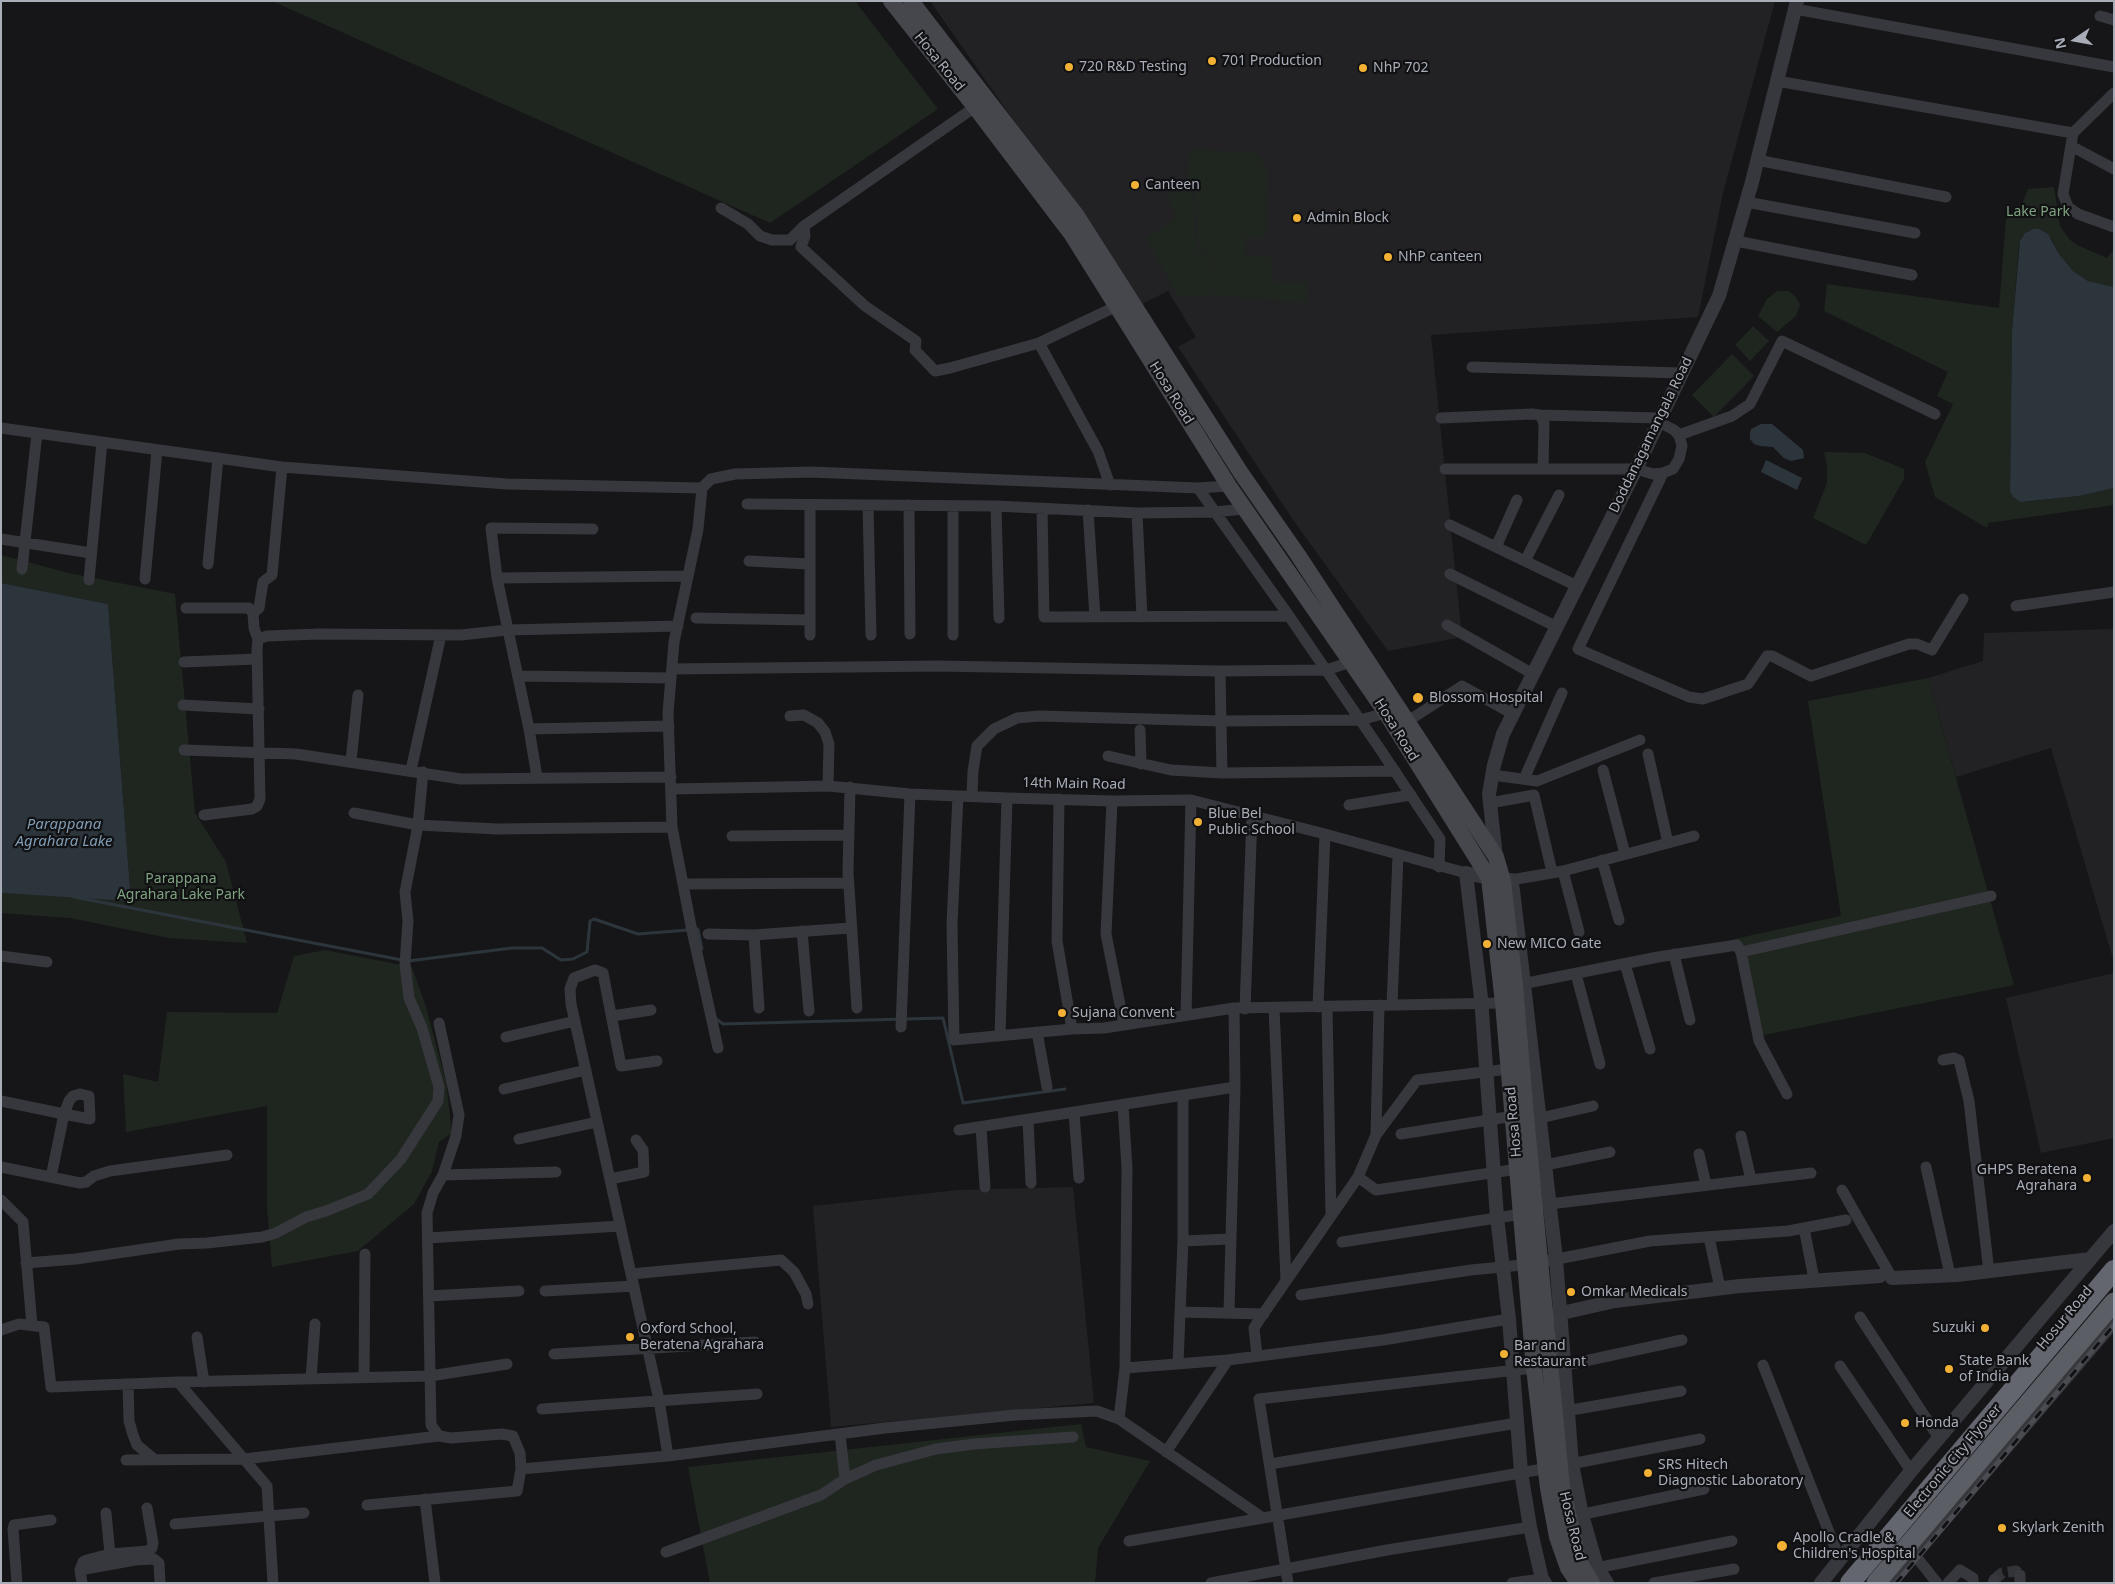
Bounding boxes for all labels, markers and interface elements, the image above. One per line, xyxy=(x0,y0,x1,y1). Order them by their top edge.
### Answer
north arrow xyxy=(2050,15,2100,65)
street label: Hosa Road xyxy=(910,29,968,95)
text: N xyxy=(2049,36,2070,51)
place label: 701 Production xyxy=(1222,53,1322,69)
marker: 701 Production xyxy=(1206,55,1218,67)
place label: 720 R&D Testing xyxy=(1079,59,1187,75)
place label: NhP 702 xyxy=(1373,60,1428,76)
marker: 720 R&D Testing xyxy=(1063,61,1075,73)
marker: NhP 702 xyxy=(1357,62,1369,74)
place label: Canteen xyxy=(1145,177,1200,193)
marker: Canteen xyxy=(1129,179,1141,191)
park label: Lake Park xyxy=(2006,204,2070,220)
place label: Admin Block xyxy=(1307,210,1389,226)
marker: Admin Block xyxy=(1291,212,1303,224)
place label: NhP canteen xyxy=(1398,249,1482,265)
marker: NhP canteen xyxy=(1382,251,1394,263)
street label: Doddanagamangala Road xyxy=(1606,354,1696,516)
street label: Hosa Road xyxy=(1145,359,1197,427)
place label: Blossom Hospital xyxy=(1429,690,1543,706)
marker: Blossom Hospital xyxy=(1411,691,1425,705)
street label: Hosa Road xyxy=(1370,696,1422,764)
street label: 14th Main Road xyxy=(1022,775,1126,793)
place label: Blue Bel Public School xyxy=(1208,806,1295,839)
water label: Parappana Agrahara Lake xyxy=(16,816,112,851)
marker: Blue Bel Public School xyxy=(1192,816,1204,828)
park label: Parappana Agrahara Lake Park xyxy=(117,871,245,904)
place label: New MICO Gate xyxy=(1497,936,1601,952)
marker: New MICO Gate xyxy=(1481,938,1493,950)
place label: Sujana Convent xyxy=(1072,1005,1175,1021)
marker: Sujana Convent xyxy=(1056,1007,1068,1019)
street label: Hosa Road xyxy=(1503,1086,1525,1158)
place label: GHPS Beratena Agrahara xyxy=(1977,1162,2077,1194)
marker: GHPS Beratena Agrahara xyxy=(2081,1172,2093,1184)
street label: Hosur Road xyxy=(2034,1283,2096,1353)
place label: Omkar Medicals xyxy=(1581,1284,1687,1300)
marker: Omkar Medicals xyxy=(1565,1286,1577,1298)
place label: Suzuki xyxy=(1932,1320,1975,1336)
place label: Oxford School, Beratena Agrahara xyxy=(640,1321,764,1354)
marker: Suzuki xyxy=(1979,1322,1991,1334)
marker: Oxford School, Beratena Agrahara xyxy=(624,1331,636,1343)
place label: Bar and Restaurant xyxy=(1514,1338,1586,1370)
marker: Bar and Restaurant xyxy=(1498,1348,1510,1360)
place label: State Bank of India xyxy=(1959,1353,2029,1385)
marker: State Bank of India xyxy=(1943,1363,1955,1375)
street label: Electronic City Flyover xyxy=(1901,1401,2005,1521)
place label: Honda xyxy=(1915,1415,1959,1431)
marker: Honda xyxy=(1899,1417,1911,1429)
place label: SRS Hitech Diagnostic Laboratory xyxy=(1658,1457,1803,1490)
marker: SRS Hitech Diagnostic Laboratory xyxy=(1642,1467,1654,1479)
street label: Hosa Road xyxy=(1555,1490,1589,1562)
place label: Skylark Zenith xyxy=(2012,1520,2105,1536)
marker: Skylark Zenith xyxy=(1996,1522,2008,1534)
place label: Apollo Cradle & Children's Hospital xyxy=(1793,1530,1916,1562)
marker: Apollo Cradle & Children's Hospital xyxy=(1775,1539,1789,1553)

